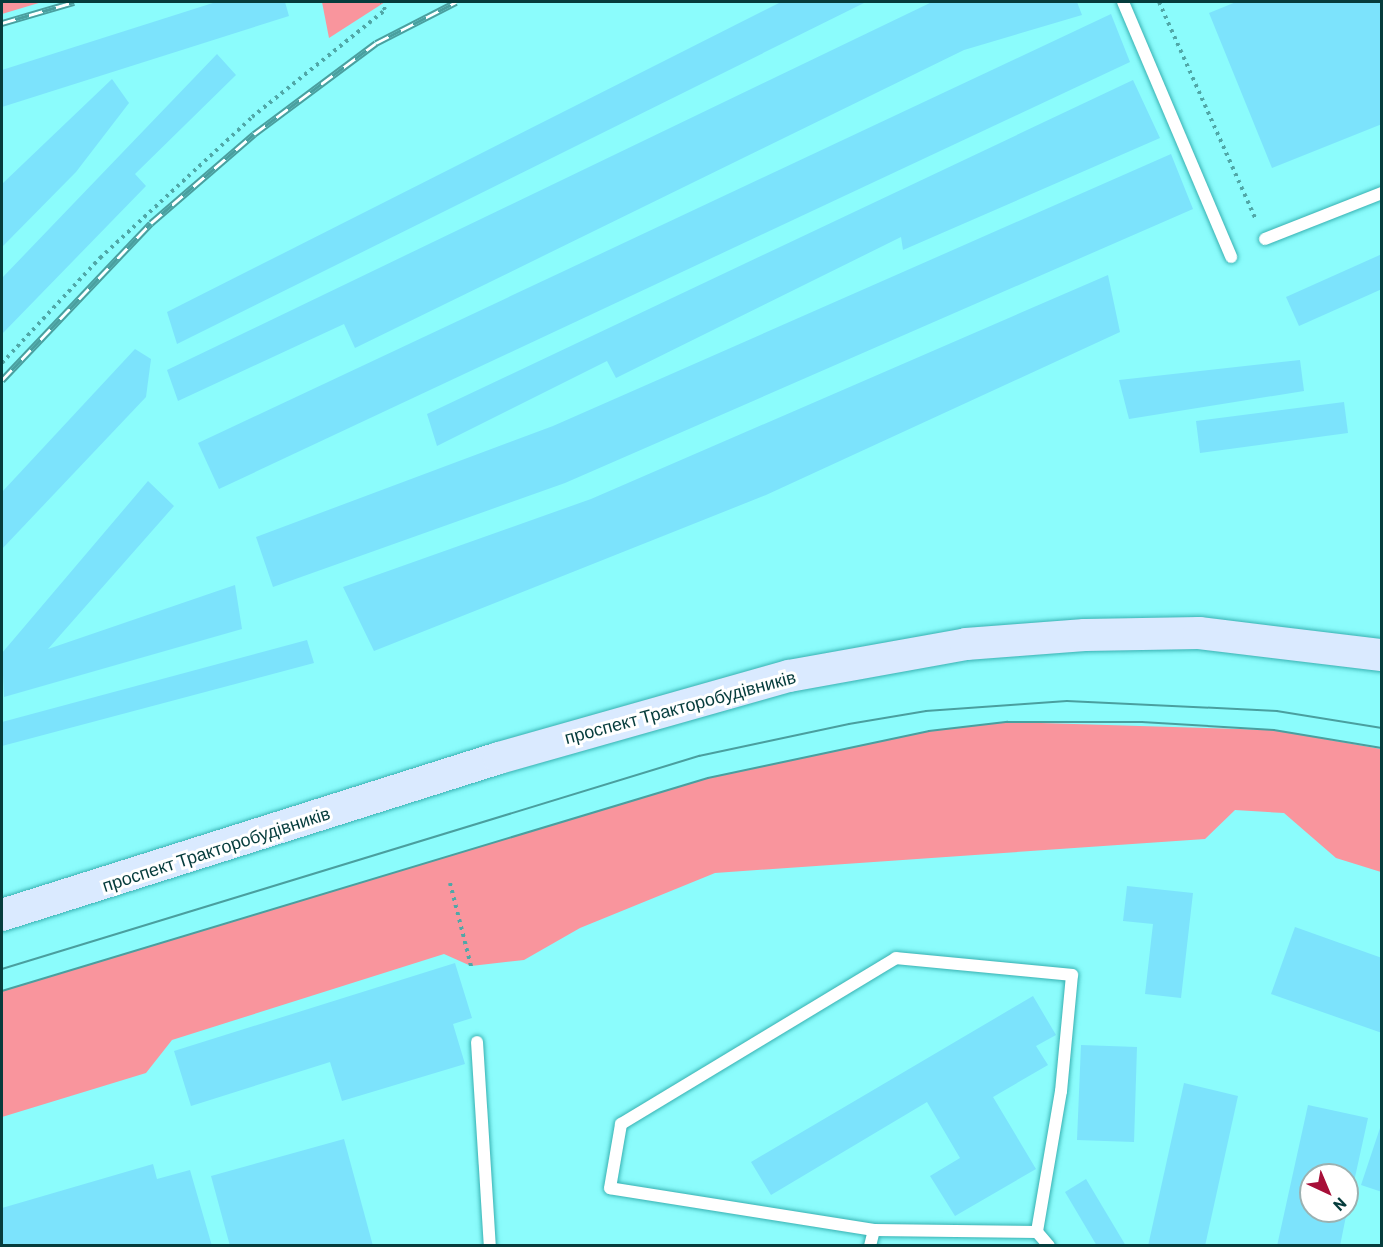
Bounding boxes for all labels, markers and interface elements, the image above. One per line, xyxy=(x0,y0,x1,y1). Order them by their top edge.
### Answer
street label: проспект Тракторобудівників xyxy=(562,666,798,748)
street label: проспект Тракторобудівників xyxy=(99,802,333,896)
north arrow xyxy=(1299,1163,1359,1223)
text: N xyxy=(1330,1194,1351,1215)

